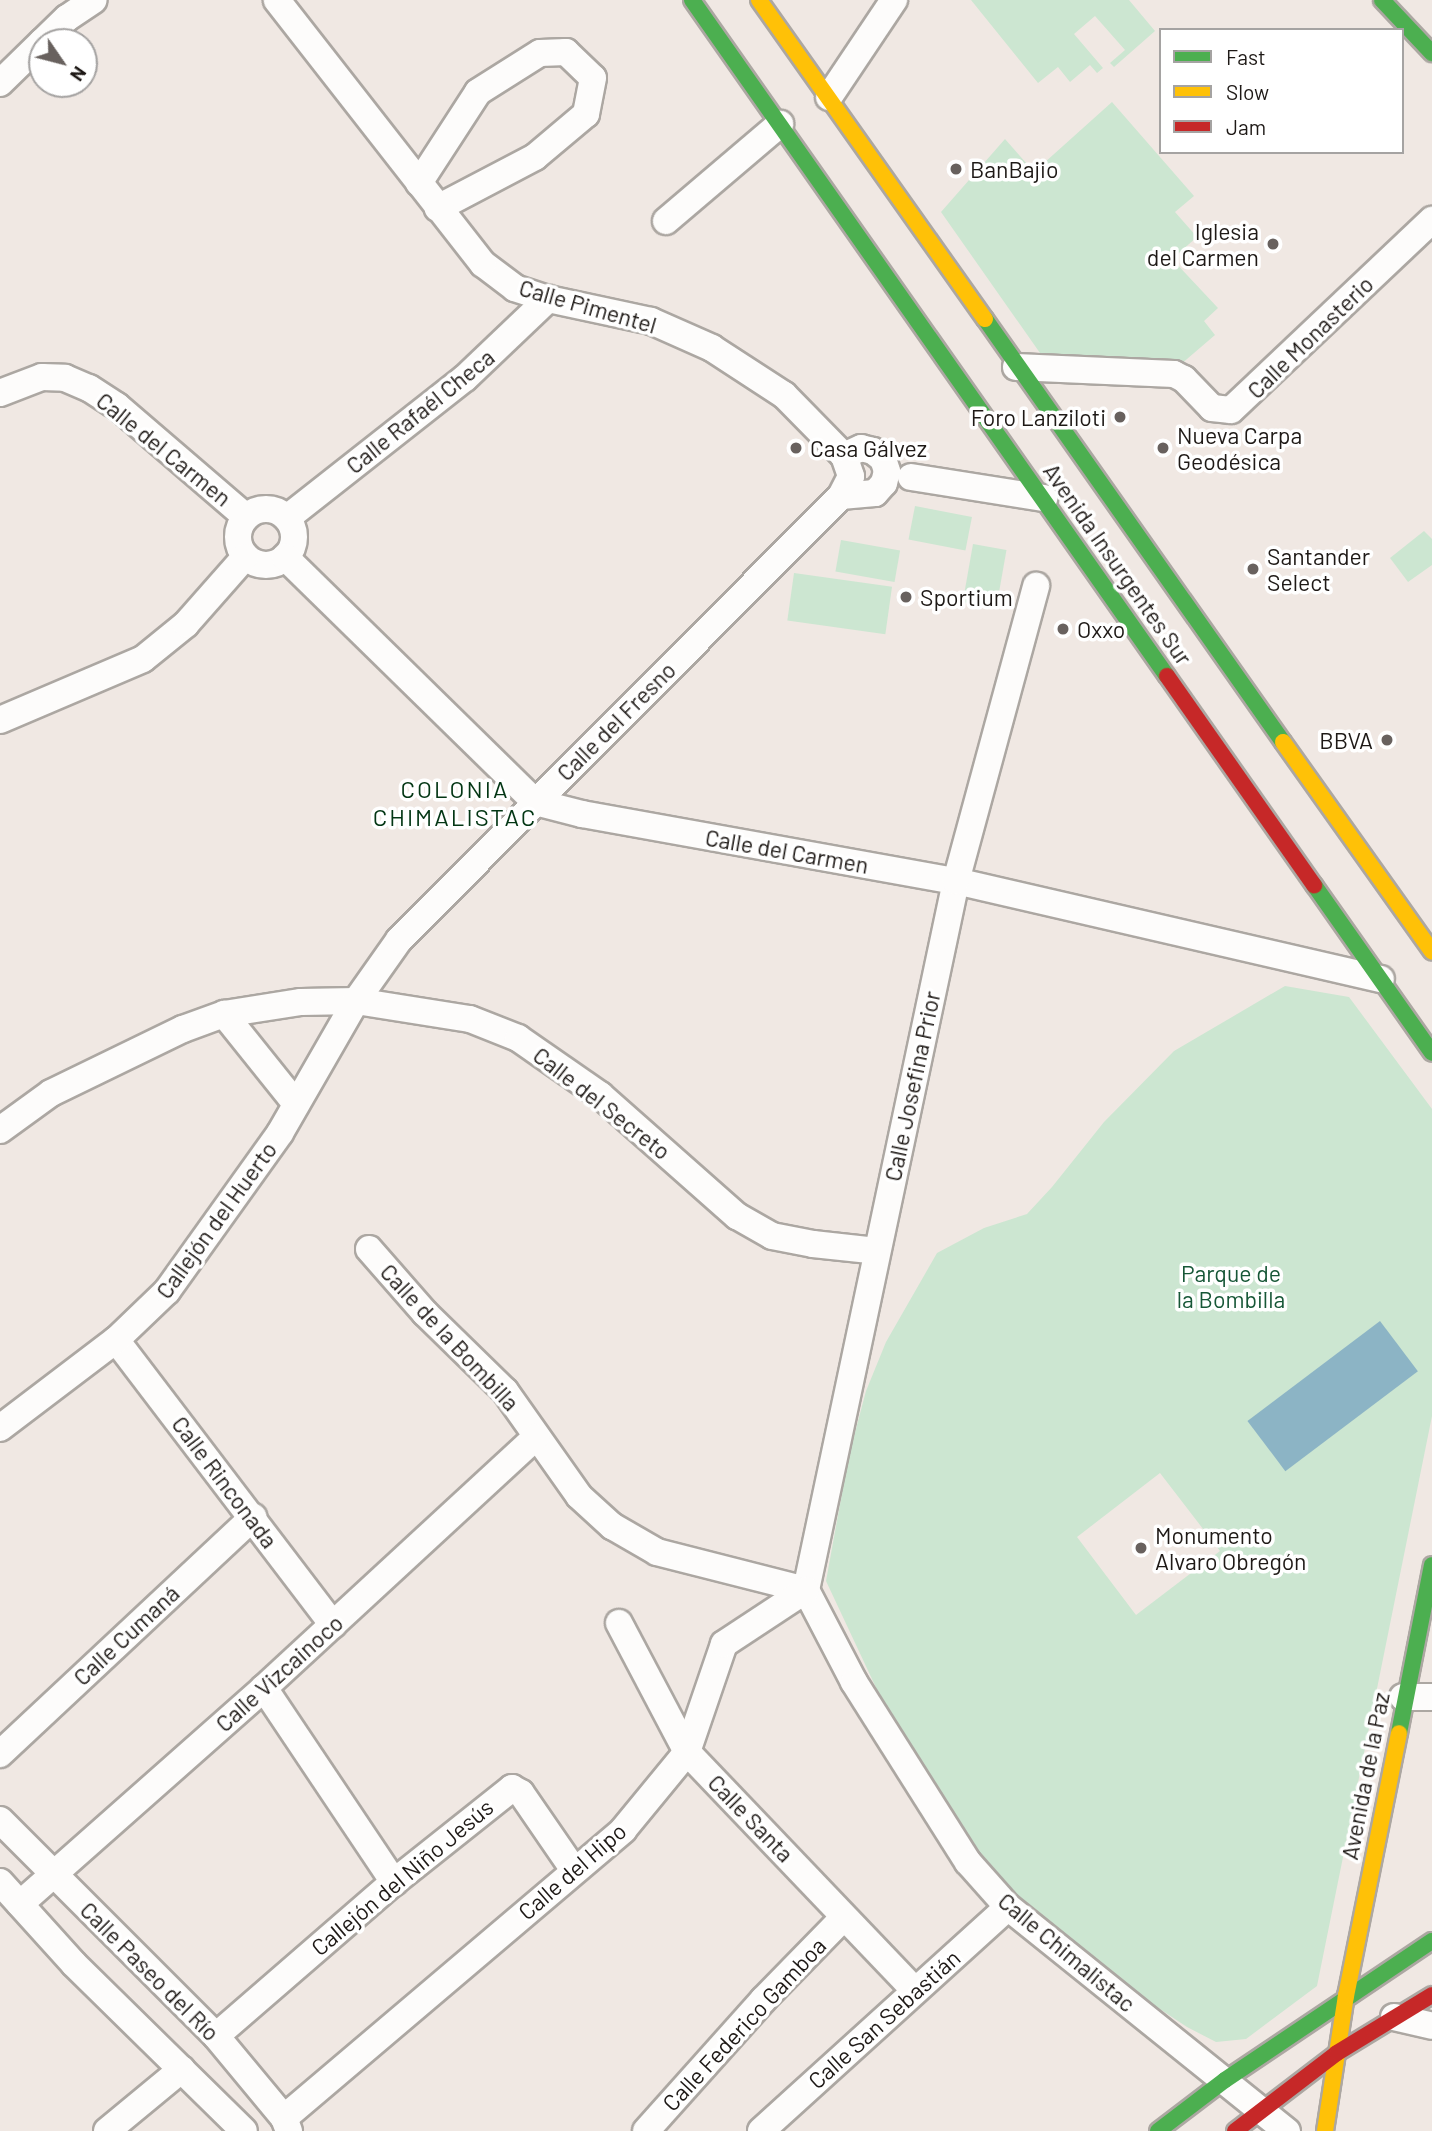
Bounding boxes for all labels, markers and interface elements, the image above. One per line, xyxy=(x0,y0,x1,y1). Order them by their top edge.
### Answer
north arrow xyxy=(28,28,98,98)
legend xyxy=(1159,28,1404,154)
text: Fast xyxy=(1226,44,1266,69)
text: N xyxy=(66,62,92,86)
text: Slow xyxy=(1226,79,1269,104)
text: Jam xyxy=(1226,114,1266,139)
place label: BanBajio xyxy=(970,155,1059,183)
marker: BanBajio xyxy=(948,161,964,177)
place label: Iglesia del Carmen xyxy=(1147,217,1259,271)
marker: Iglesia del Carmen xyxy=(1265,236,1281,252)
street label: Calle Monasterio xyxy=(1241,270,1379,404)
street label: Calle Pimentel xyxy=(516,273,660,339)
street label: Calle Rafaél Checa xyxy=(340,343,500,479)
street label: Calle del Carmen xyxy=(91,386,237,512)
place label: Foro Lanziloti xyxy=(971,403,1106,431)
marker: Foro Lanziloti xyxy=(1112,409,1128,425)
place label: Nueva Carpa Geodésica xyxy=(1177,421,1302,475)
place label: Casa Gálvez xyxy=(810,434,927,462)
marker: Casa Gálvez xyxy=(788,440,804,456)
marker: Nueva Carpa Geodésica xyxy=(1155,440,1171,456)
street label: Avenida Insurgentes Sur xyxy=(1038,458,1198,670)
place label: Santander Select xyxy=(1267,542,1370,596)
marker: Santander Select xyxy=(1245,561,1261,577)
place label: Sportium xyxy=(920,583,1013,611)
marker: Sportium xyxy=(898,589,914,605)
place label: Oxxo xyxy=(1077,615,1125,643)
marker: Oxxo xyxy=(1055,621,1071,637)
street label: Calle del Fresno xyxy=(551,656,681,786)
place label: BBVA xyxy=(1319,726,1373,754)
marker: BBVA xyxy=(1379,732,1395,748)
district label: COLONIA CHIMALISTAC xyxy=(374,775,536,831)
street label: Calle del Carmen xyxy=(703,823,871,879)
street label: Calle Josefina Prior xyxy=(878,988,946,1184)
street label: Calle del Secreto xyxy=(528,1041,676,1165)
street label: Callejón del Huerto xyxy=(150,1136,282,1304)
street label: Calle de la Bombilla xyxy=(375,1258,525,1416)
park label: Parque de la Bombilla xyxy=(1177,1259,1285,1313)
street label: Calle Rinconada xyxy=(166,1411,284,1553)
place label: Monumento Alvaro Obregón xyxy=(1155,1521,1306,1575)
marker: Monumento Alvaro Obregón xyxy=(1133,1540,1149,1556)
street label: Calle Cumaná xyxy=(68,1579,184,1691)
street label: Calle Vizcainoco xyxy=(210,1609,348,1737)
street label: Avenida de la Paz xyxy=(1335,1690,1395,1862)
street label: Calle Santa xyxy=(703,1769,799,1867)
street label: Callejón del Niño Jesús xyxy=(305,1793,499,1961)
street label: Calle del Hipo xyxy=(513,1817,631,1925)
street label: Calle Chimalistac xyxy=(993,1887,1141,2017)
street label: Calle Paseo del Río xyxy=(75,1896,225,2046)
street label: Calle Federico Gamboa xyxy=(657,1932,831,2116)
street label: Calle San Sebastián xyxy=(802,1944,966,2094)

